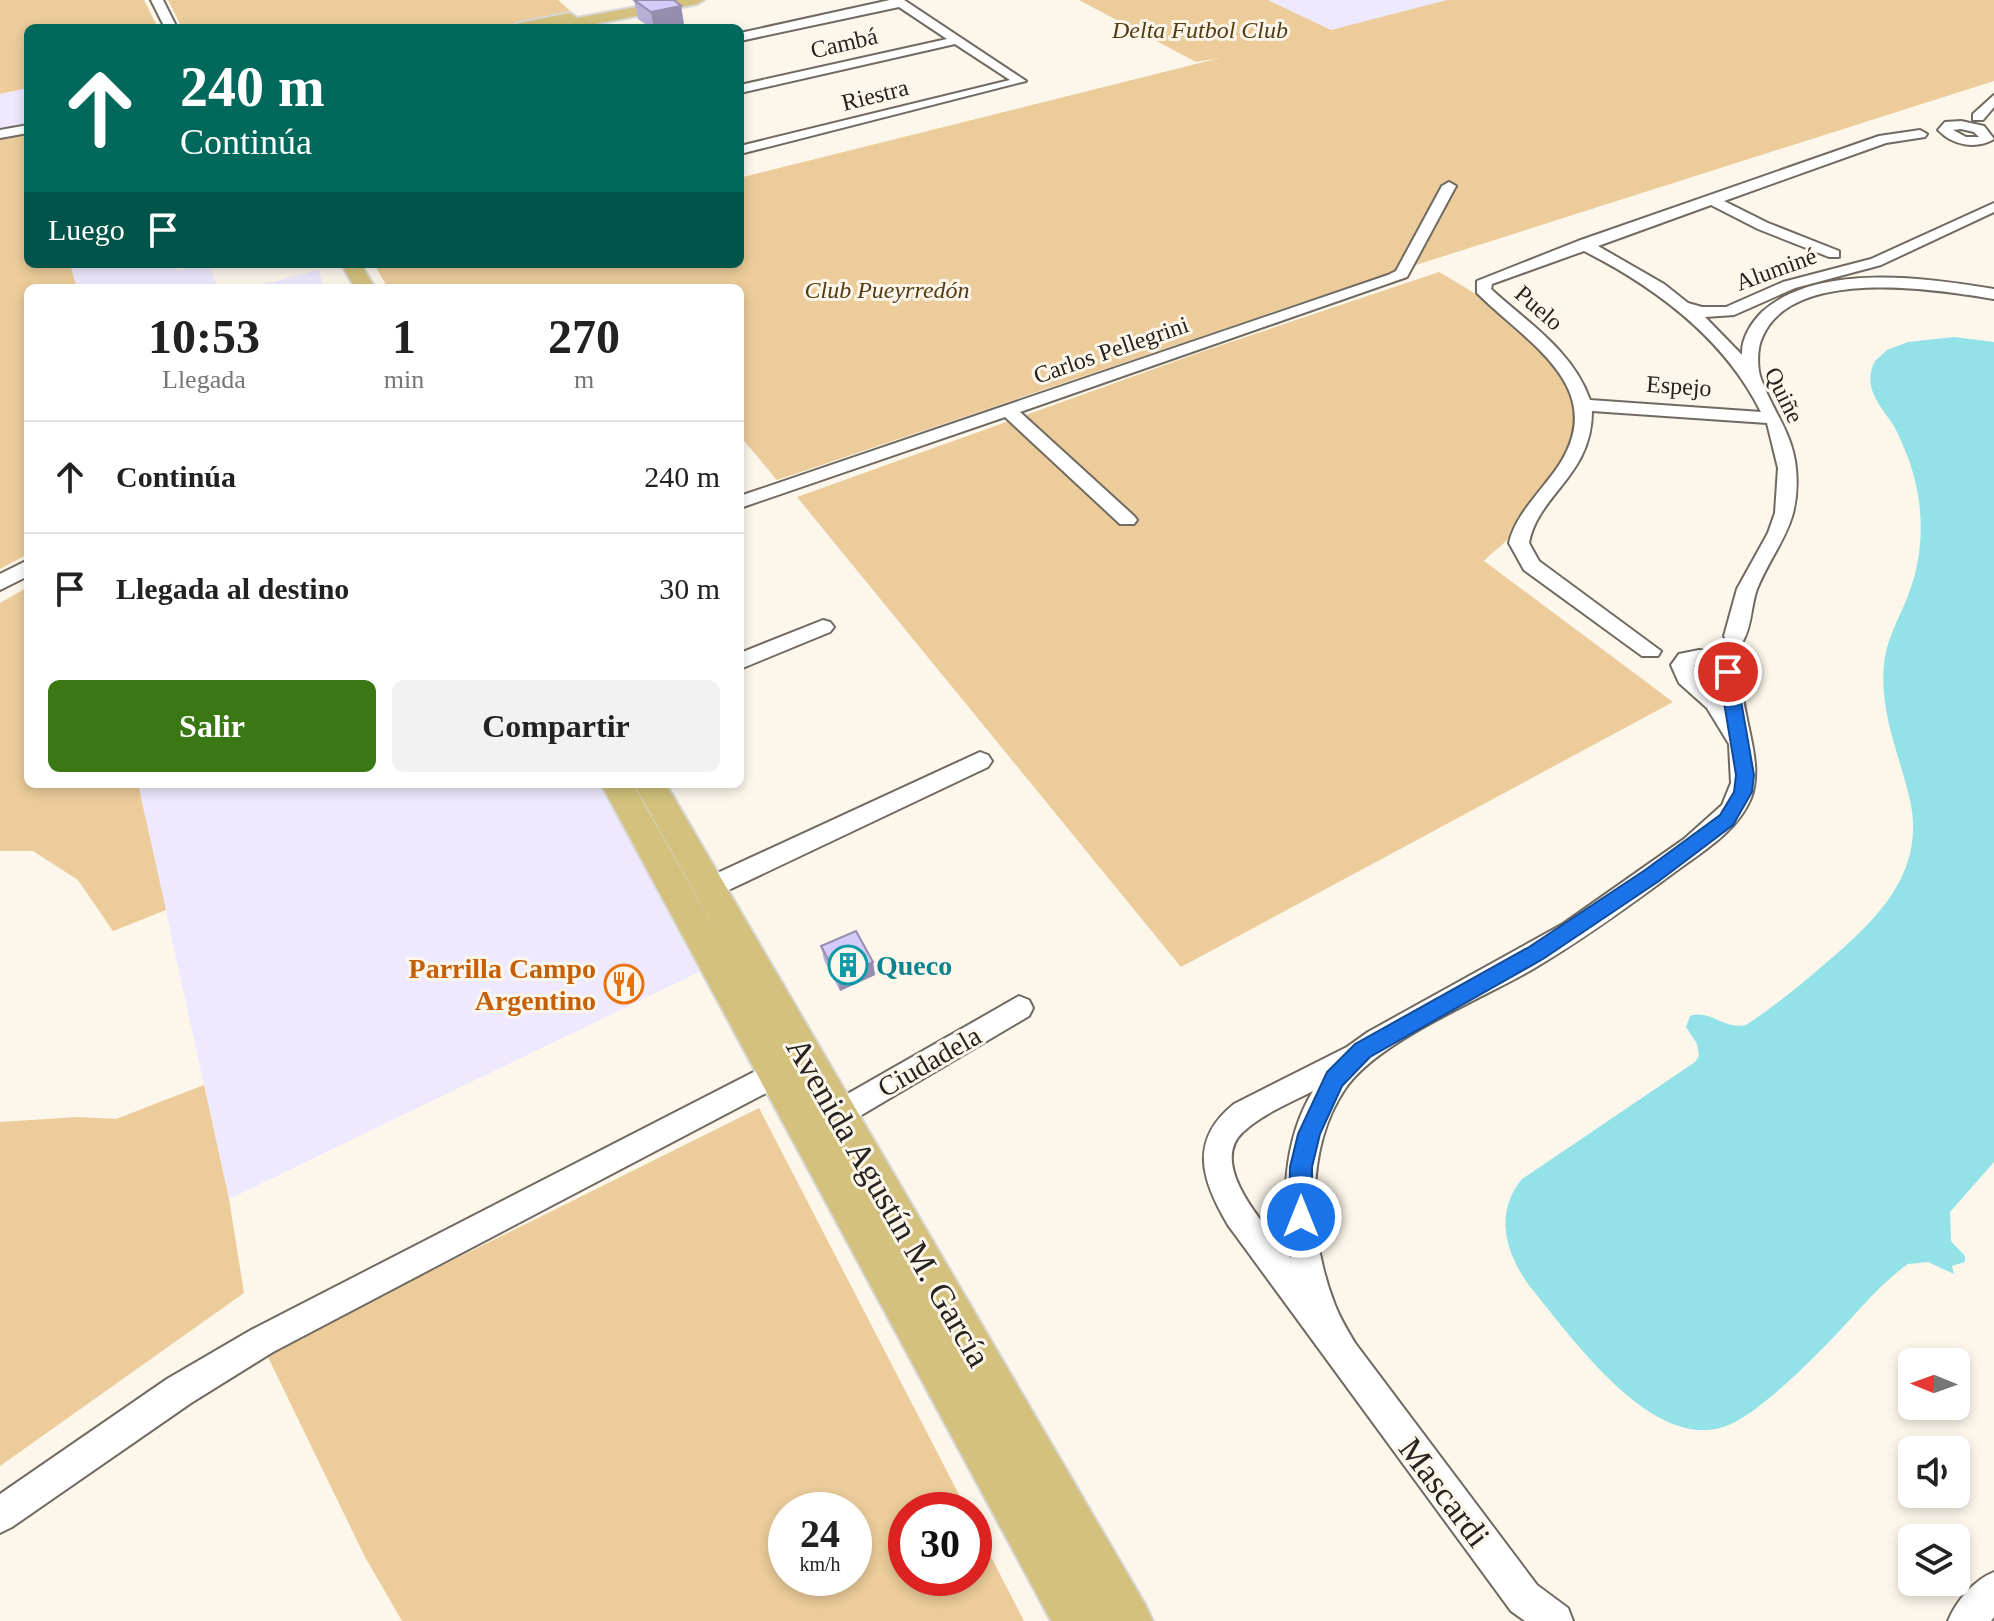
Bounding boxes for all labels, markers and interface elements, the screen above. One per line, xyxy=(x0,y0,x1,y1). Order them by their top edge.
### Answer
park label: Delta Futbol Club xyxy=(1111,17,1288,43)
street label: Cambá xyxy=(808,23,880,63)
icon: ahead xyxy=(48,56,152,160)
text: 240 m xyxy=(180,56,325,118)
street label: Riestra xyxy=(839,74,911,116)
text: Continúa xyxy=(180,122,312,162)
icon: arrive xyxy=(141,208,185,252)
text: Luego xyxy=(48,213,125,246)
street label: Aluminé xyxy=(1732,242,1820,296)
park label: Club Pueyrredón xyxy=(804,277,970,303)
street label: Puelo xyxy=(1510,280,1568,336)
text: 10:53 xyxy=(148,310,260,363)
text: 1 xyxy=(392,310,416,363)
text: 270 xyxy=(548,310,620,363)
street label: Carlos Pellegrini xyxy=(1030,311,1192,389)
street label: Quiñe xyxy=(1759,363,1809,427)
text: Llegada xyxy=(162,365,246,394)
text: min xyxy=(384,365,424,394)
text: m xyxy=(574,365,594,394)
street label: Espejo xyxy=(1646,371,1712,401)
icon: ahead xyxy=(48,455,92,499)
text: Continúa xyxy=(116,460,236,493)
text: 240 m xyxy=(644,460,720,493)
icon: arrive xyxy=(48,567,92,611)
text: Llegada al destino xyxy=(116,572,349,605)
text: 30 m xyxy=(659,572,720,605)
pin xyxy=(1694,638,1762,706)
icon: arrive xyxy=(1706,650,1750,694)
button: Salir xyxy=(48,680,376,772)
button: Compartir xyxy=(392,680,720,772)
building icon: Queco xyxy=(827,944,869,986)
place label: Queco xyxy=(876,950,952,981)
place label: Parrilla Campo Argentino xyxy=(409,953,596,1016)
restaurant icon: Parrilla Campo Argentino xyxy=(603,963,645,1005)
street label: Ciudadela xyxy=(872,1019,987,1103)
street label: Avenida Agustín M. García xyxy=(779,1031,998,1373)
position arrow xyxy=(1259,1175,1343,1259)
north arrow xyxy=(1898,1348,1970,1420)
map controls xyxy=(1898,1348,1970,1596)
street label: Mascardi xyxy=(1392,1431,1497,1554)
button: sound xyxy=(1898,1436,1970,1508)
speed limit sign: 30 xyxy=(888,1492,992,1596)
text: 24 xyxy=(800,1511,840,1556)
button: layers xyxy=(1898,1524,1970,1596)
text: km/h xyxy=(799,1553,841,1575)

